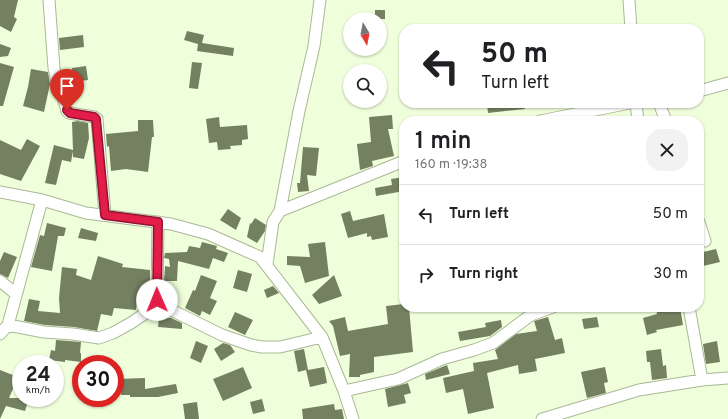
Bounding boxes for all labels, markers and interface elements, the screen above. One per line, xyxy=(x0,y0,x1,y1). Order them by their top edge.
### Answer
north arrow xyxy=(343,12,387,56)
map controls xyxy=(343,12,387,108)
text: 50 m xyxy=(481,37,548,73)
icon: left xyxy=(415,40,467,92)
button: search xyxy=(343,64,387,108)
pin xyxy=(50,69,84,110)
text: Turn left xyxy=(481,72,549,95)
icon: arrive xyxy=(56,75,78,97)
text: 1 min xyxy=(415,127,472,157)
button: close xyxy=(646,129,688,171)
text: 160 m · 19:38 xyxy=(415,157,487,173)
icon: left xyxy=(415,204,437,226)
text: Turn left xyxy=(449,205,509,224)
text: 50 m xyxy=(653,205,688,224)
icon: right xyxy=(415,264,437,286)
text: Turn right xyxy=(449,265,518,284)
text: 30 m xyxy=(653,265,688,284)
position arrow xyxy=(136,279,178,321)
speed limit sign: 30 xyxy=(72,355,124,407)
text: 24 xyxy=(25,363,51,389)
text: km/h xyxy=(26,384,50,397)

